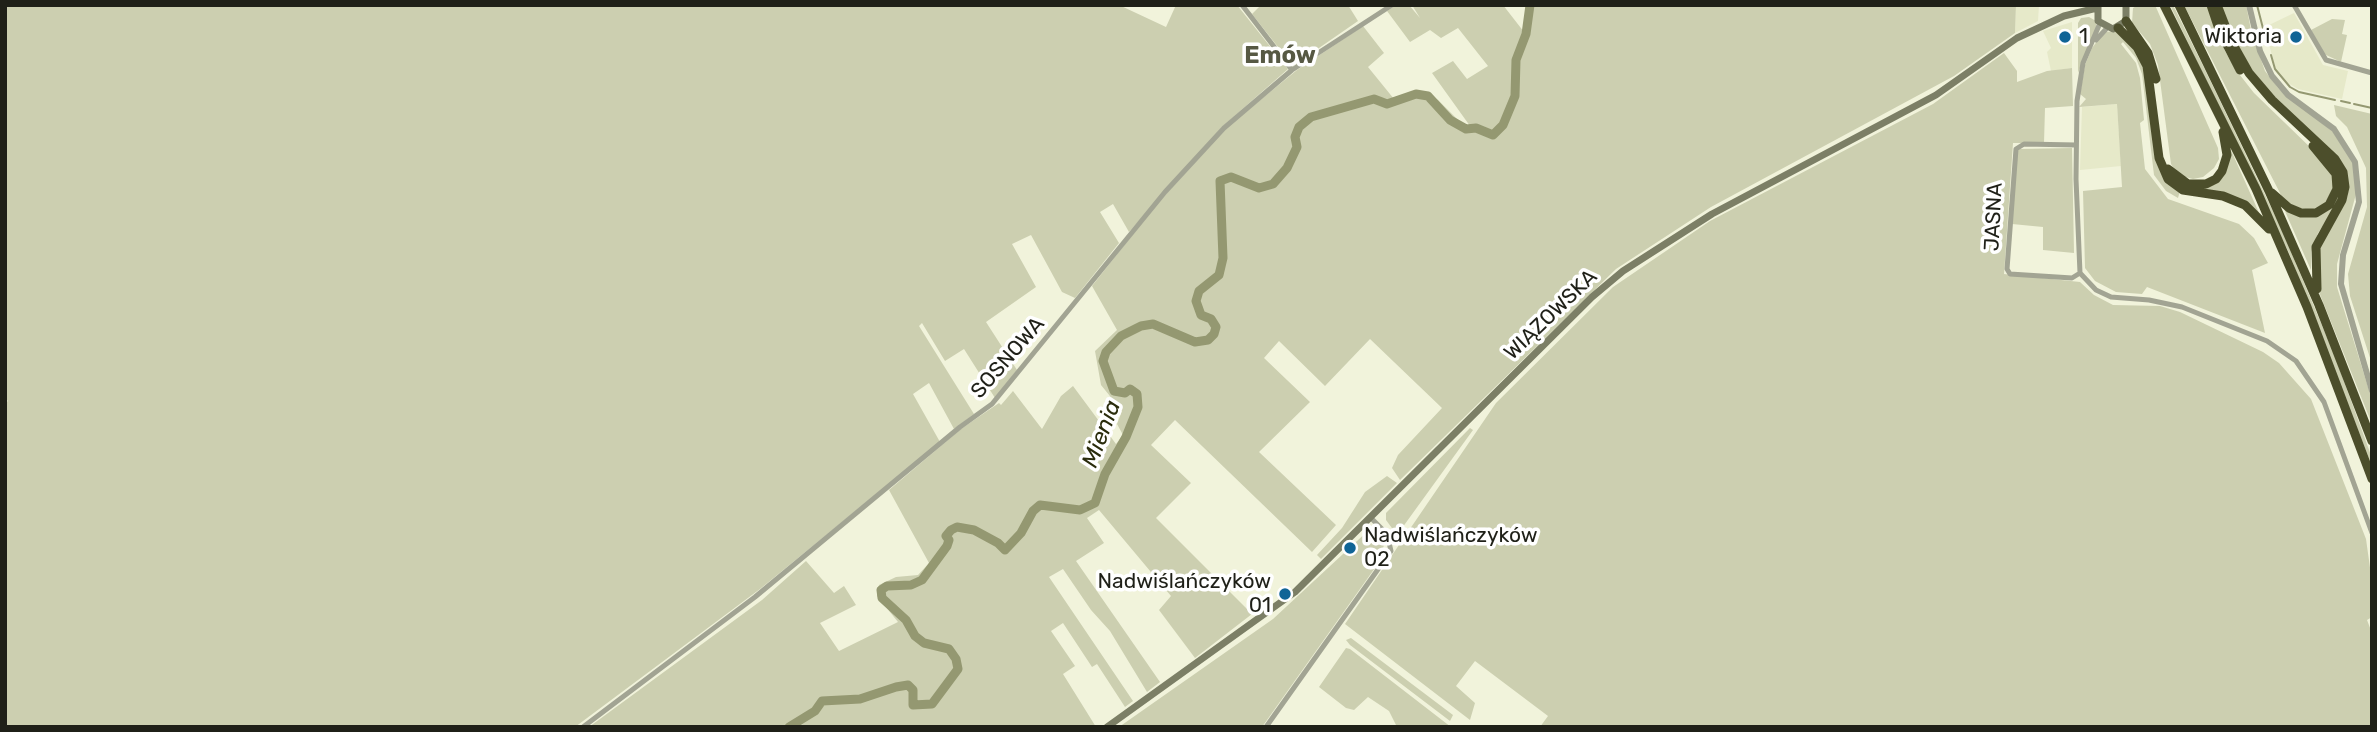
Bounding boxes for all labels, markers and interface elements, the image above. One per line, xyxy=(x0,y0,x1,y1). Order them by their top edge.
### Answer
place label: 1 xyxy=(2079,24,2088,50)
place label: Wiktoria xyxy=(2204,24,2282,50)
marker: 1 xyxy=(2057,29,2073,45)
marker: Wiktoria xyxy=(2288,29,2304,45)
district label: Emów xyxy=(1244,42,1316,70)
street label: JASNA xyxy=(1980,182,2008,252)
street label: WIĄZOWSKA xyxy=(1499,264,1603,366)
street label: SOSNOWA xyxy=(966,312,1050,404)
water label: Mienia xyxy=(1077,396,1127,472)
place label: Nadwiślańczyków 02 xyxy=(1364,523,1538,573)
marker: Nadwiślańczyków 02 xyxy=(1342,540,1358,556)
place label: Nadwiślańczyków 01 xyxy=(1097,569,1271,619)
marker: Nadwiślańczyków 01 xyxy=(1277,586,1293,602)

